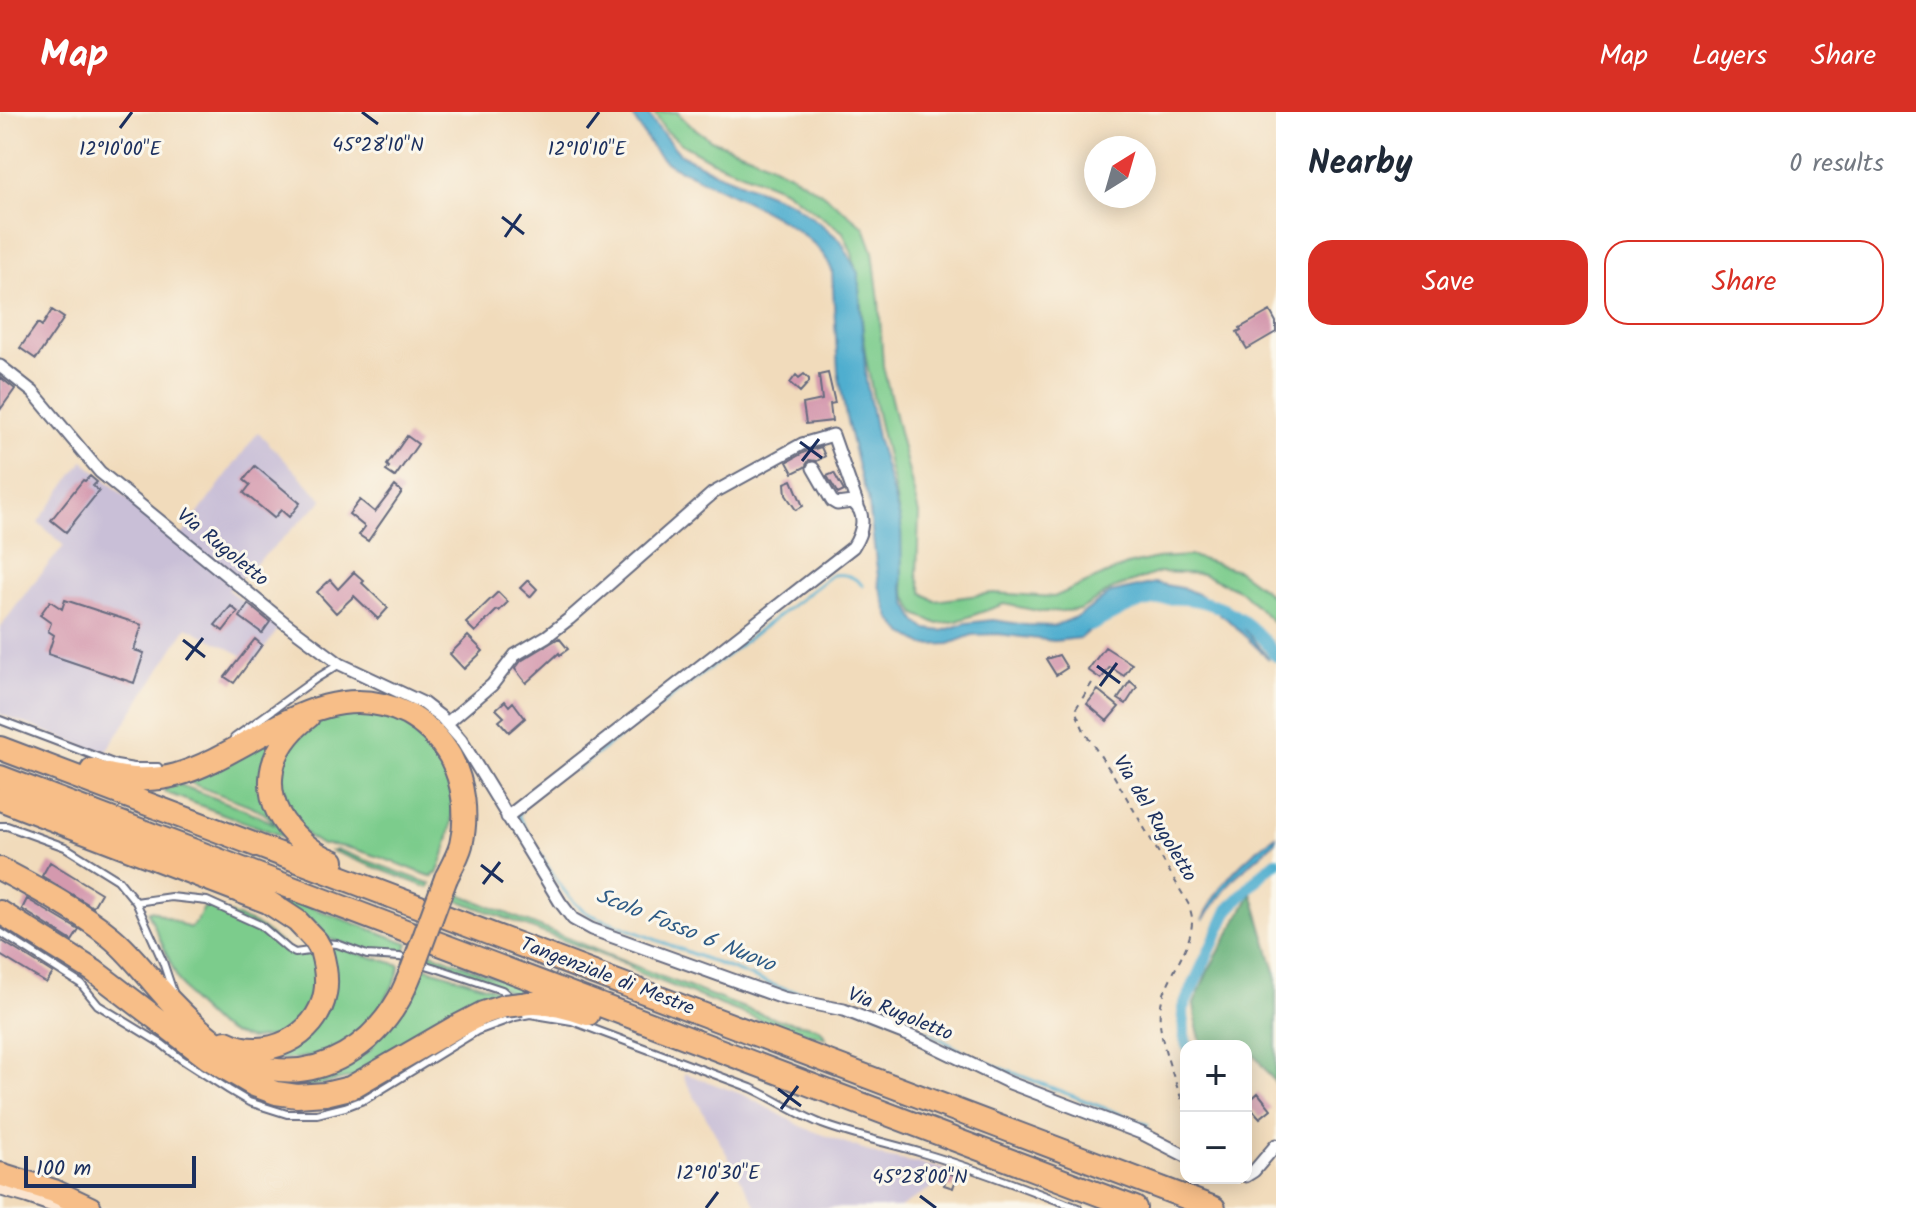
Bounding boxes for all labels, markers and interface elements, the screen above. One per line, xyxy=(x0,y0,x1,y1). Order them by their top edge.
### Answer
text: Map xyxy=(40,26,109,86)
text: Map xyxy=(1599,34,1648,79)
text: Layers xyxy=(1692,34,1767,79)
text: Share xyxy=(1811,34,1876,79)
text: 45°28'10"N xyxy=(332,130,424,162)
text: 12°10'00"E xyxy=(79,134,162,166)
text: 12°10'10"E xyxy=(548,134,628,166)
north arrow xyxy=(1084,136,1156,208)
text: Nearby xyxy=(1308,137,1413,191)
text: 0 results xyxy=(1789,143,1884,185)
button: Save xyxy=(1308,240,1588,325)
button: Share xyxy=(1604,240,1884,325)
street label: Via Rugoletto xyxy=(169,501,275,595)
street label: Via del Rugoletto xyxy=(1103,749,1205,889)
water label: Scolo Fosso 6 Nuovo xyxy=(590,879,782,984)
street label: Tangenziale di Mestre xyxy=(515,929,699,1025)
street label: Via Rugoletto xyxy=(842,979,958,1051)
map controls xyxy=(1180,1040,1252,1184)
button: + xyxy=(1180,1040,1252,1112)
button: − xyxy=(1180,1112,1252,1184)
scale bar xyxy=(24,1152,196,1188)
text: 100 m xyxy=(36,1152,91,1187)
text: 12°10'30"E xyxy=(676,1158,761,1190)
text: 45°28'00"N xyxy=(872,1162,968,1194)

